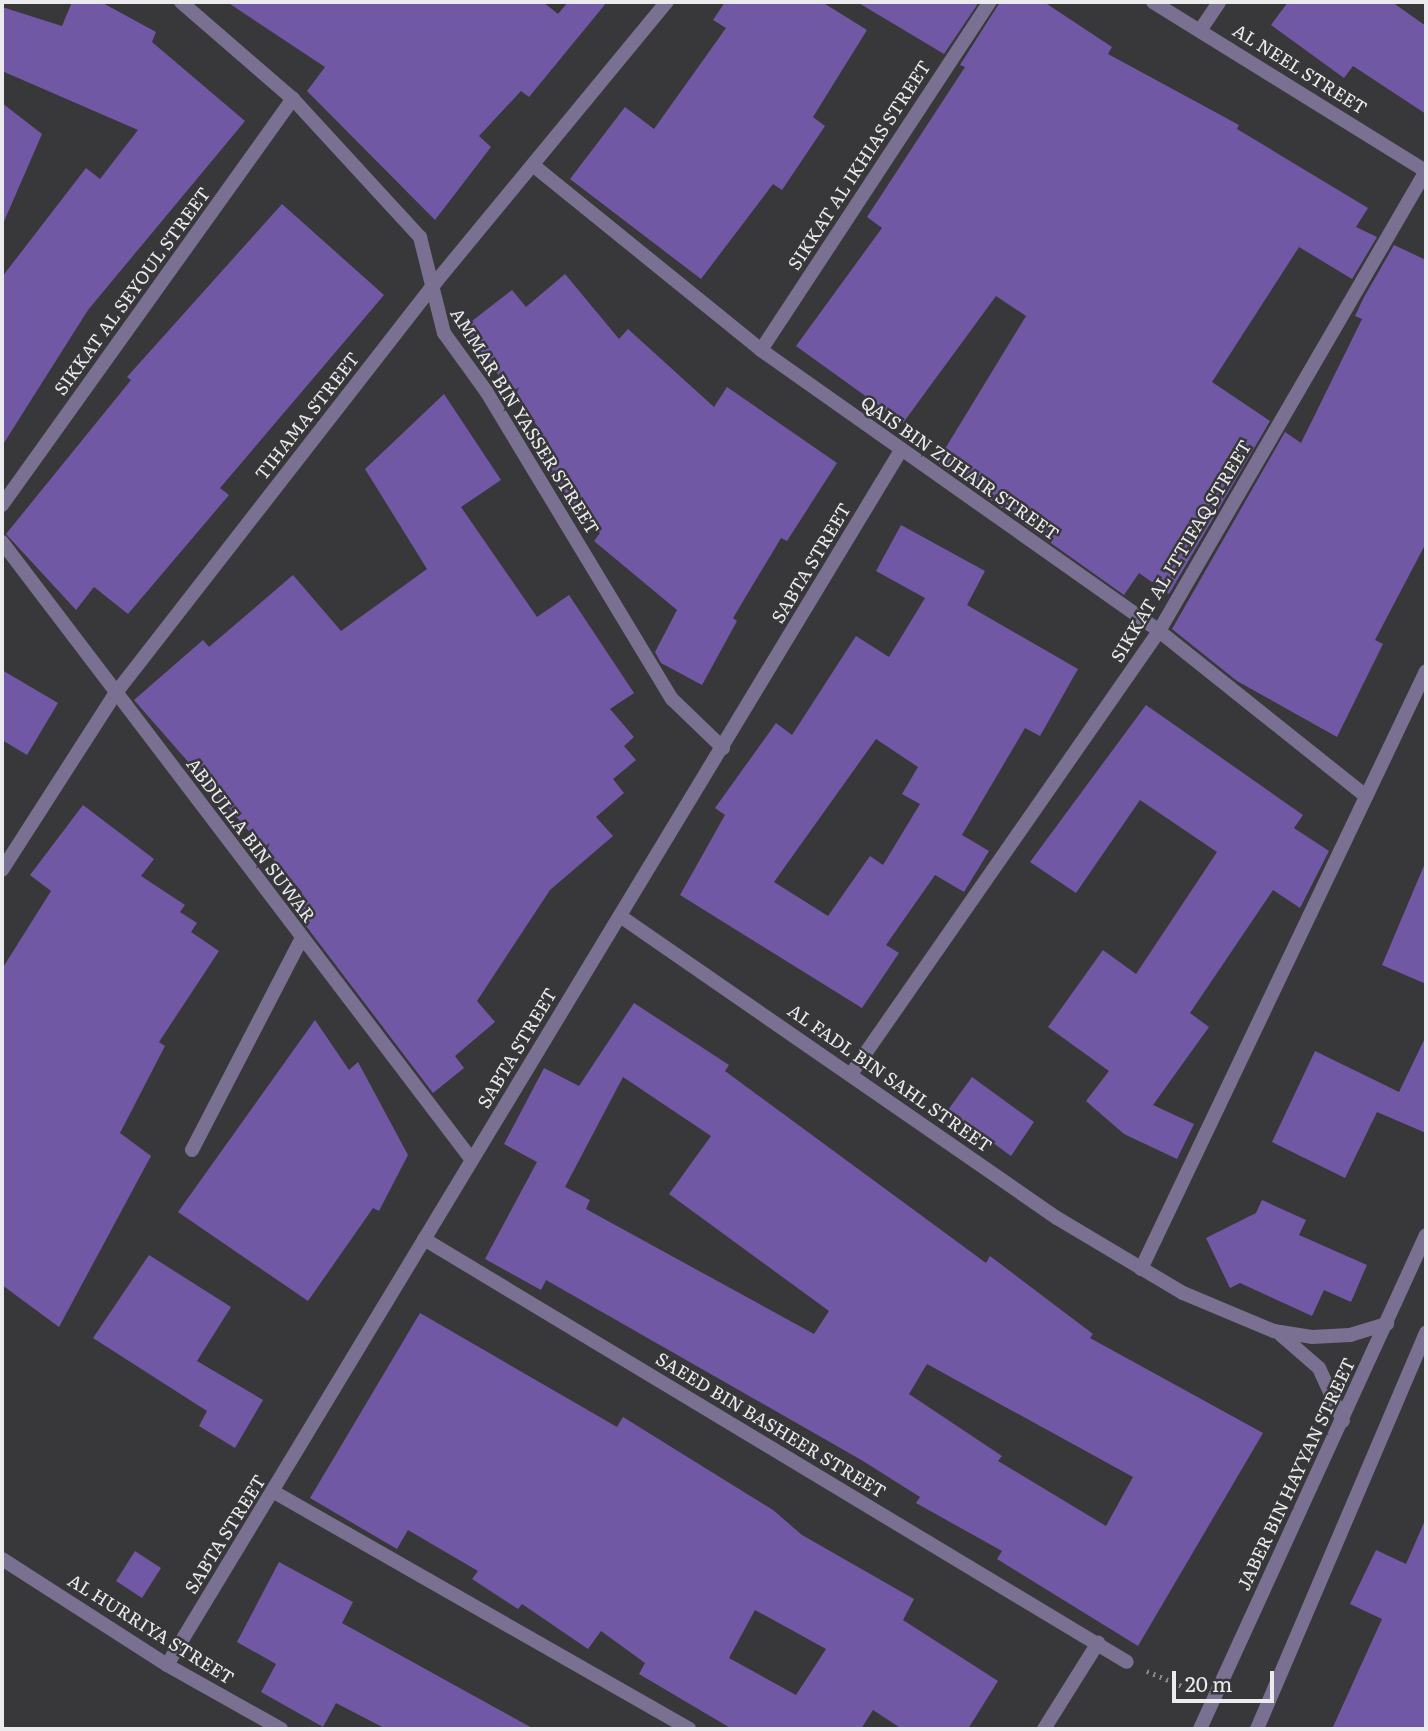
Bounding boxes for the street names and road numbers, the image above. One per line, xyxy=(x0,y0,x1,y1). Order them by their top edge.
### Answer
street label: AL NEEL STREET xyxy=(1229,19,1371,119)
street label: SIKKAT AL IKHIAS STREET xyxy=(783,56,935,274)
street label: SIKKAT AL SEYOUL STREET xyxy=(49,183,215,399)
street label: AMMAR BIN YASSER STREET xyxy=(446,304,604,538)
street label: TIHAMA STREET xyxy=(250,348,364,484)
street label: QAIS BIN ZUHAIR STREET xyxy=(857,391,1063,545)
street label: SIKKAT AL ITTIFAQ STREET xyxy=(1106,436,1256,666)
street label: SABTA STREET xyxy=(767,499,855,627)
street label: ABDULLA BIN SUWAR xyxy=(182,753,320,927)
street label: SABTA STREET xyxy=(473,984,561,1112)
street label: AL FADL BIN SAHL STREET xyxy=(784,999,996,1157)
street label: SAEED BIN BASHEER STREET xyxy=(652,1348,890,1502)
street label: JABER BIN HAYYAN STREET xyxy=(1232,1354,1360,1594)
street label: SABTA STREET xyxy=(180,1471,270,1597)
street label: AL HURRIYA STREET xyxy=(64,1569,238,1689)

